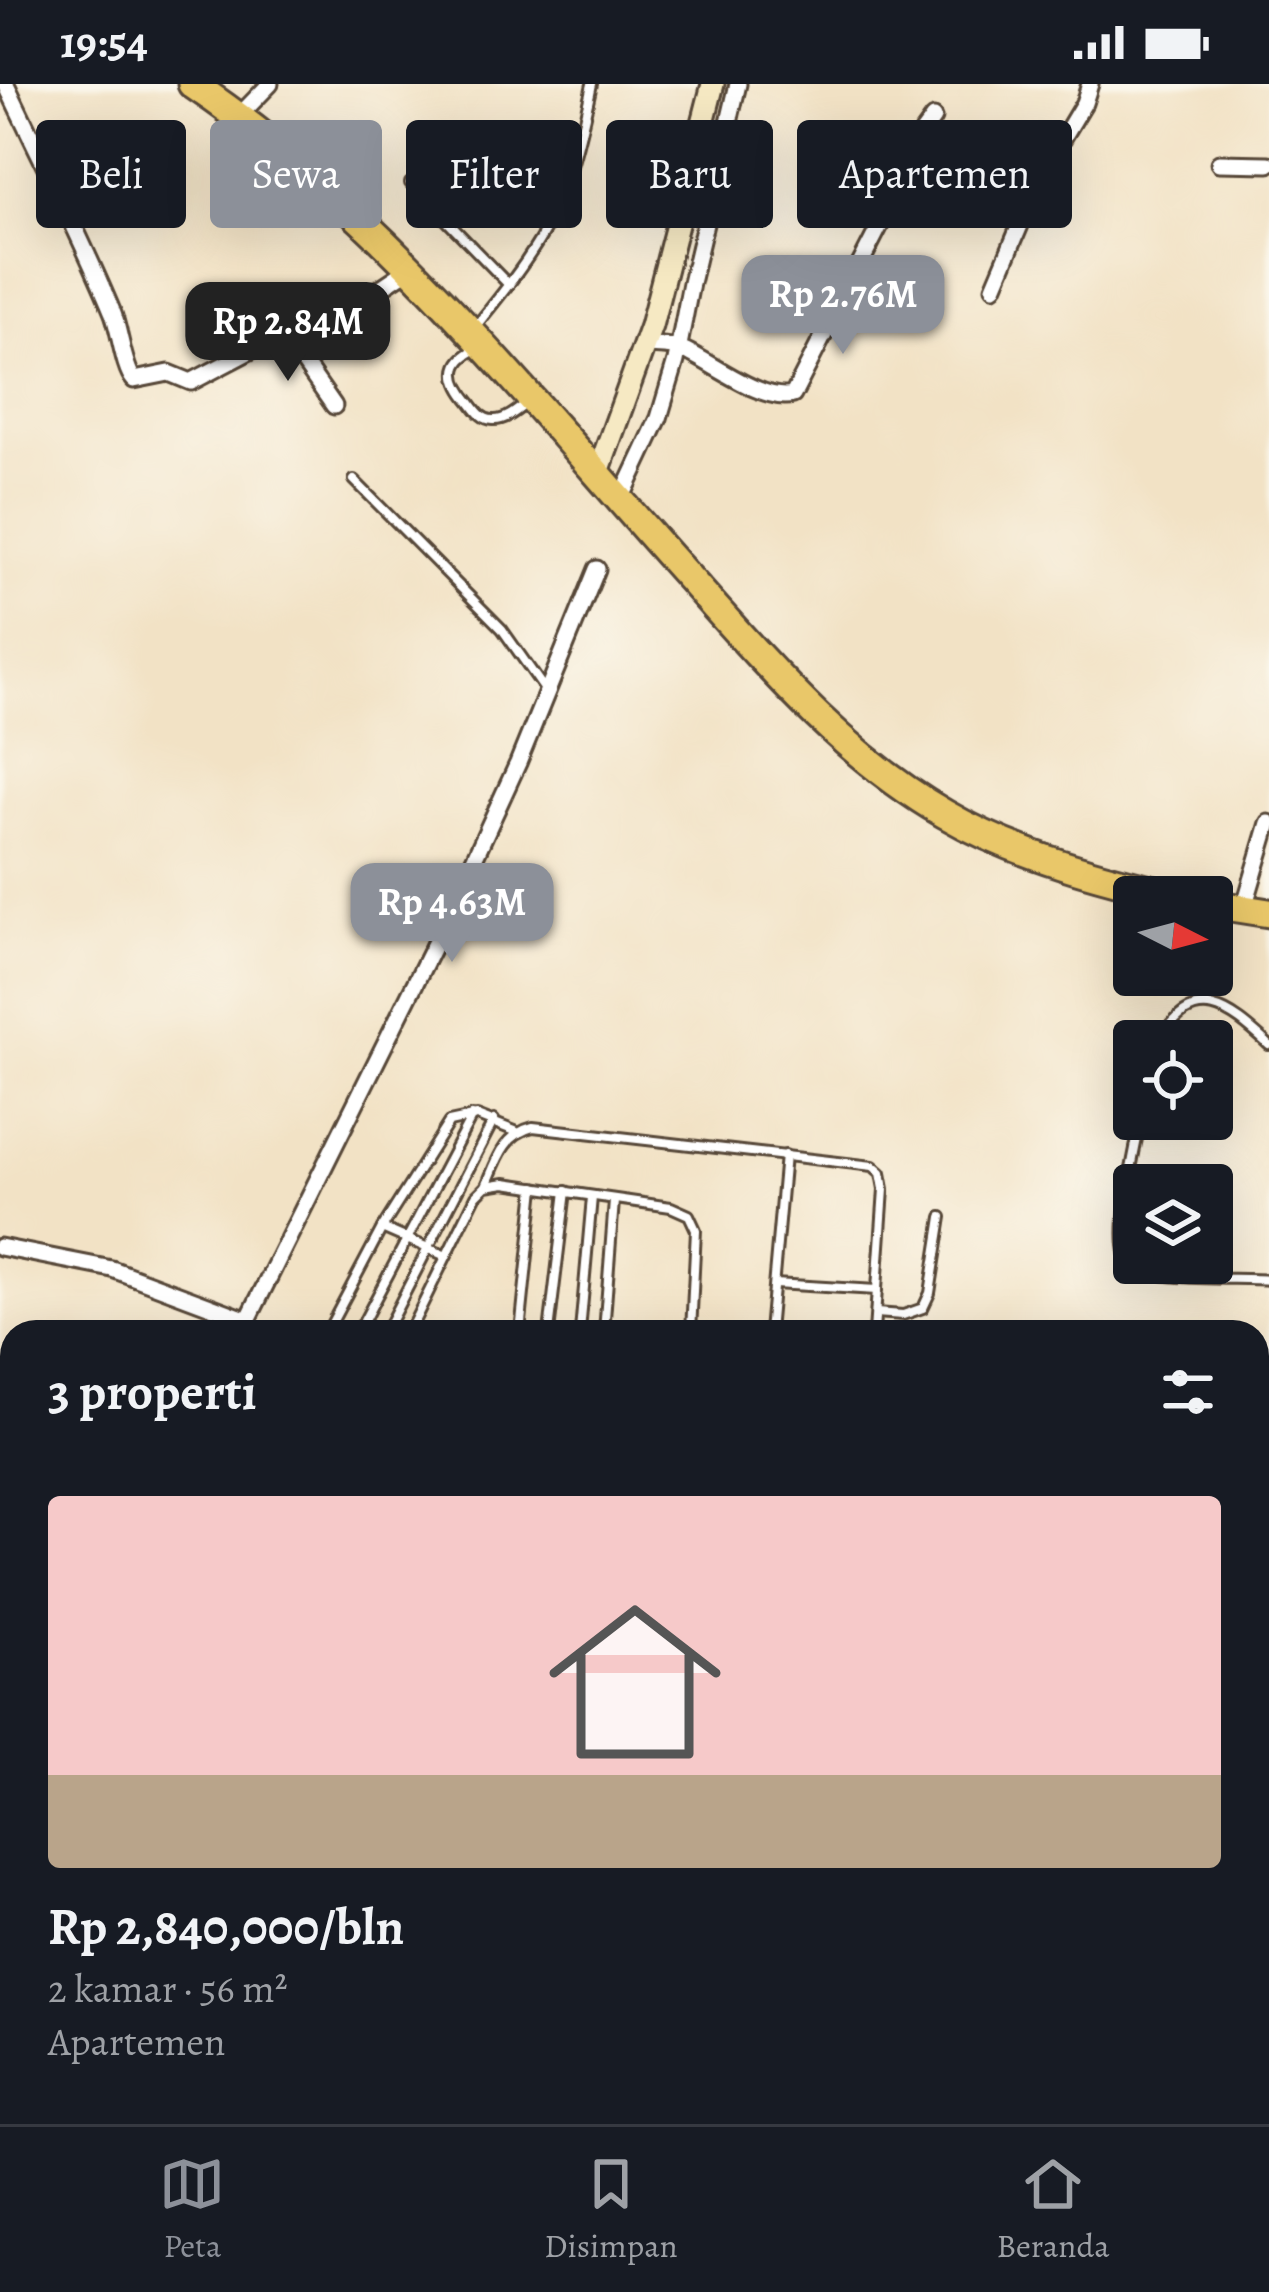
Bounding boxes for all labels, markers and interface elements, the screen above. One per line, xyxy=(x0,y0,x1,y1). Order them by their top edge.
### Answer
text: 19:54 xyxy=(60,11,148,73)
chip: Beli xyxy=(36,120,186,228)
chip: Sewa xyxy=(210,120,382,228)
chip: Filter xyxy=(406,120,582,228)
chip: Baru xyxy=(606,120,773,228)
chip: Apartemen xyxy=(797,120,1072,228)
pin: Rp 2.76M xyxy=(719,255,967,357)
text: Rp 2.76M xyxy=(768,267,918,320)
pin: Rp 2.84M xyxy=(164,282,412,384)
text: Rp 2.84M xyxy=(212,294,364,347)
pin: Rp 4.63M xyxy=(328,863,576,965)
text: Rp 4.63M xyxy=(378,875,526,928)
north arrow xyxy=(1113,876,1233,996)
map controls xyxy=(1113,876,1233,1284)
button: locate xyxy=(1113,1020,1233,1140)
button: layers xyxy=(1113,1164,1233,1284)
text: 3 properti xyxy=(48,1357,257,1427)
icon: filters xyxy=(1155,1359,1221,1425)
icon: home xyxy=(527,1574,743,1790)
text: Rp 2,840,000/bln xyxy=(48,1892,404,1962)
text: 2 kamar · 56 m² xyxy=(48,1962,288,2015)
text: Apartemen xyxy=(48,2015,225,2068)
tab: Peta xyxy=(159,2151,225,2268)
tab: Disimpan xyxy=(544,2151,678,2268)
tab: Beranda xyxy=(997,2151,1110,2268)

